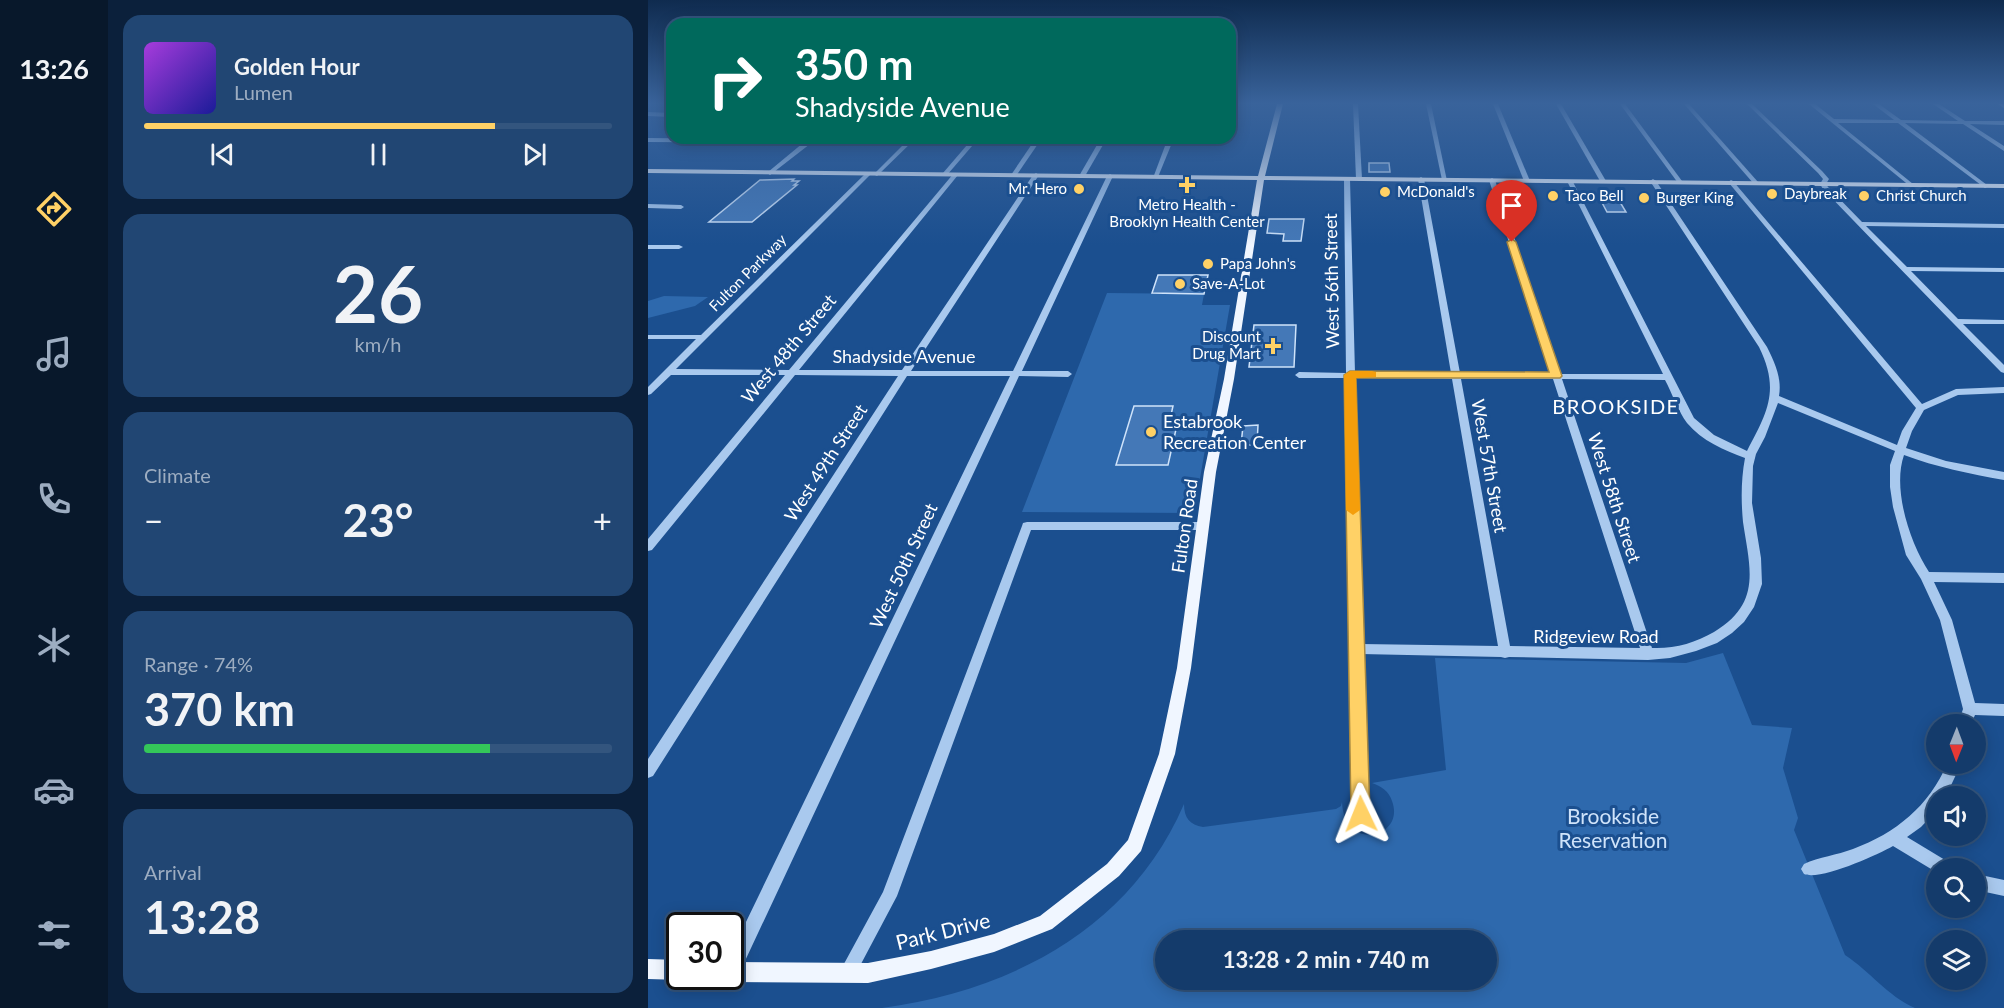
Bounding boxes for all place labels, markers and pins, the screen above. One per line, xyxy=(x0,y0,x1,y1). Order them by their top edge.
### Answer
marker: Metro Health - Brooklyn Health Center xyxy=(1178,176,1196,194)
place label: Mr. Hero xyxy=(1008,179,1067,197)
pin xyxy=(1486,180,1537,242)
marker: Mr. Hero xyxy=(1072,182,1086,196)
place label: McDonald's xyxy=(1397,182,1475,200)
place label: Daybreak xyxy=(1784,184,1847,202)
marker: McDonald's xyxy=(1378,185,1392,199)
place label: Taco Bell xyxy=(1565,186,1624,204)
place label: Christ Church xyxy=(1876,186,1967,204)
marker: Daybreak xyxy=(1765,187,1779,201)
place label: Burger King xyxy=(1656,188,1734,206)
marker: Taco Bell xyxy=(1546,189,1560,203)
marker: Christ Church xyxy=(1857,189,1871,203)
marker: Burger King xyxy=(1637,191,1651,205)
place label: Metro Health - Brooklyn Health Center xyxy=(1109,195,1265,230)
place label: Papa John's xyxy=(1220,254,1296,272)
marker: Papa John's xyxy=(1201,257,1215,271)
place label: Save-A-Lot xyxy=(1192,274,1266,292)
marker: Save-A-Lot xyxy=(1173,277,1187,291)
place label: Discount Drug Mart xyxy=(1192,327,1262,362)
marker: Discount Drug Mart xyxy=(1266,339,1280,353)
place label: Estabrook Recreation Center xyxy=(1163,410,1306,453)
marker: Estabrook Recreation Center xyxy=(1144,425,1158,439)

